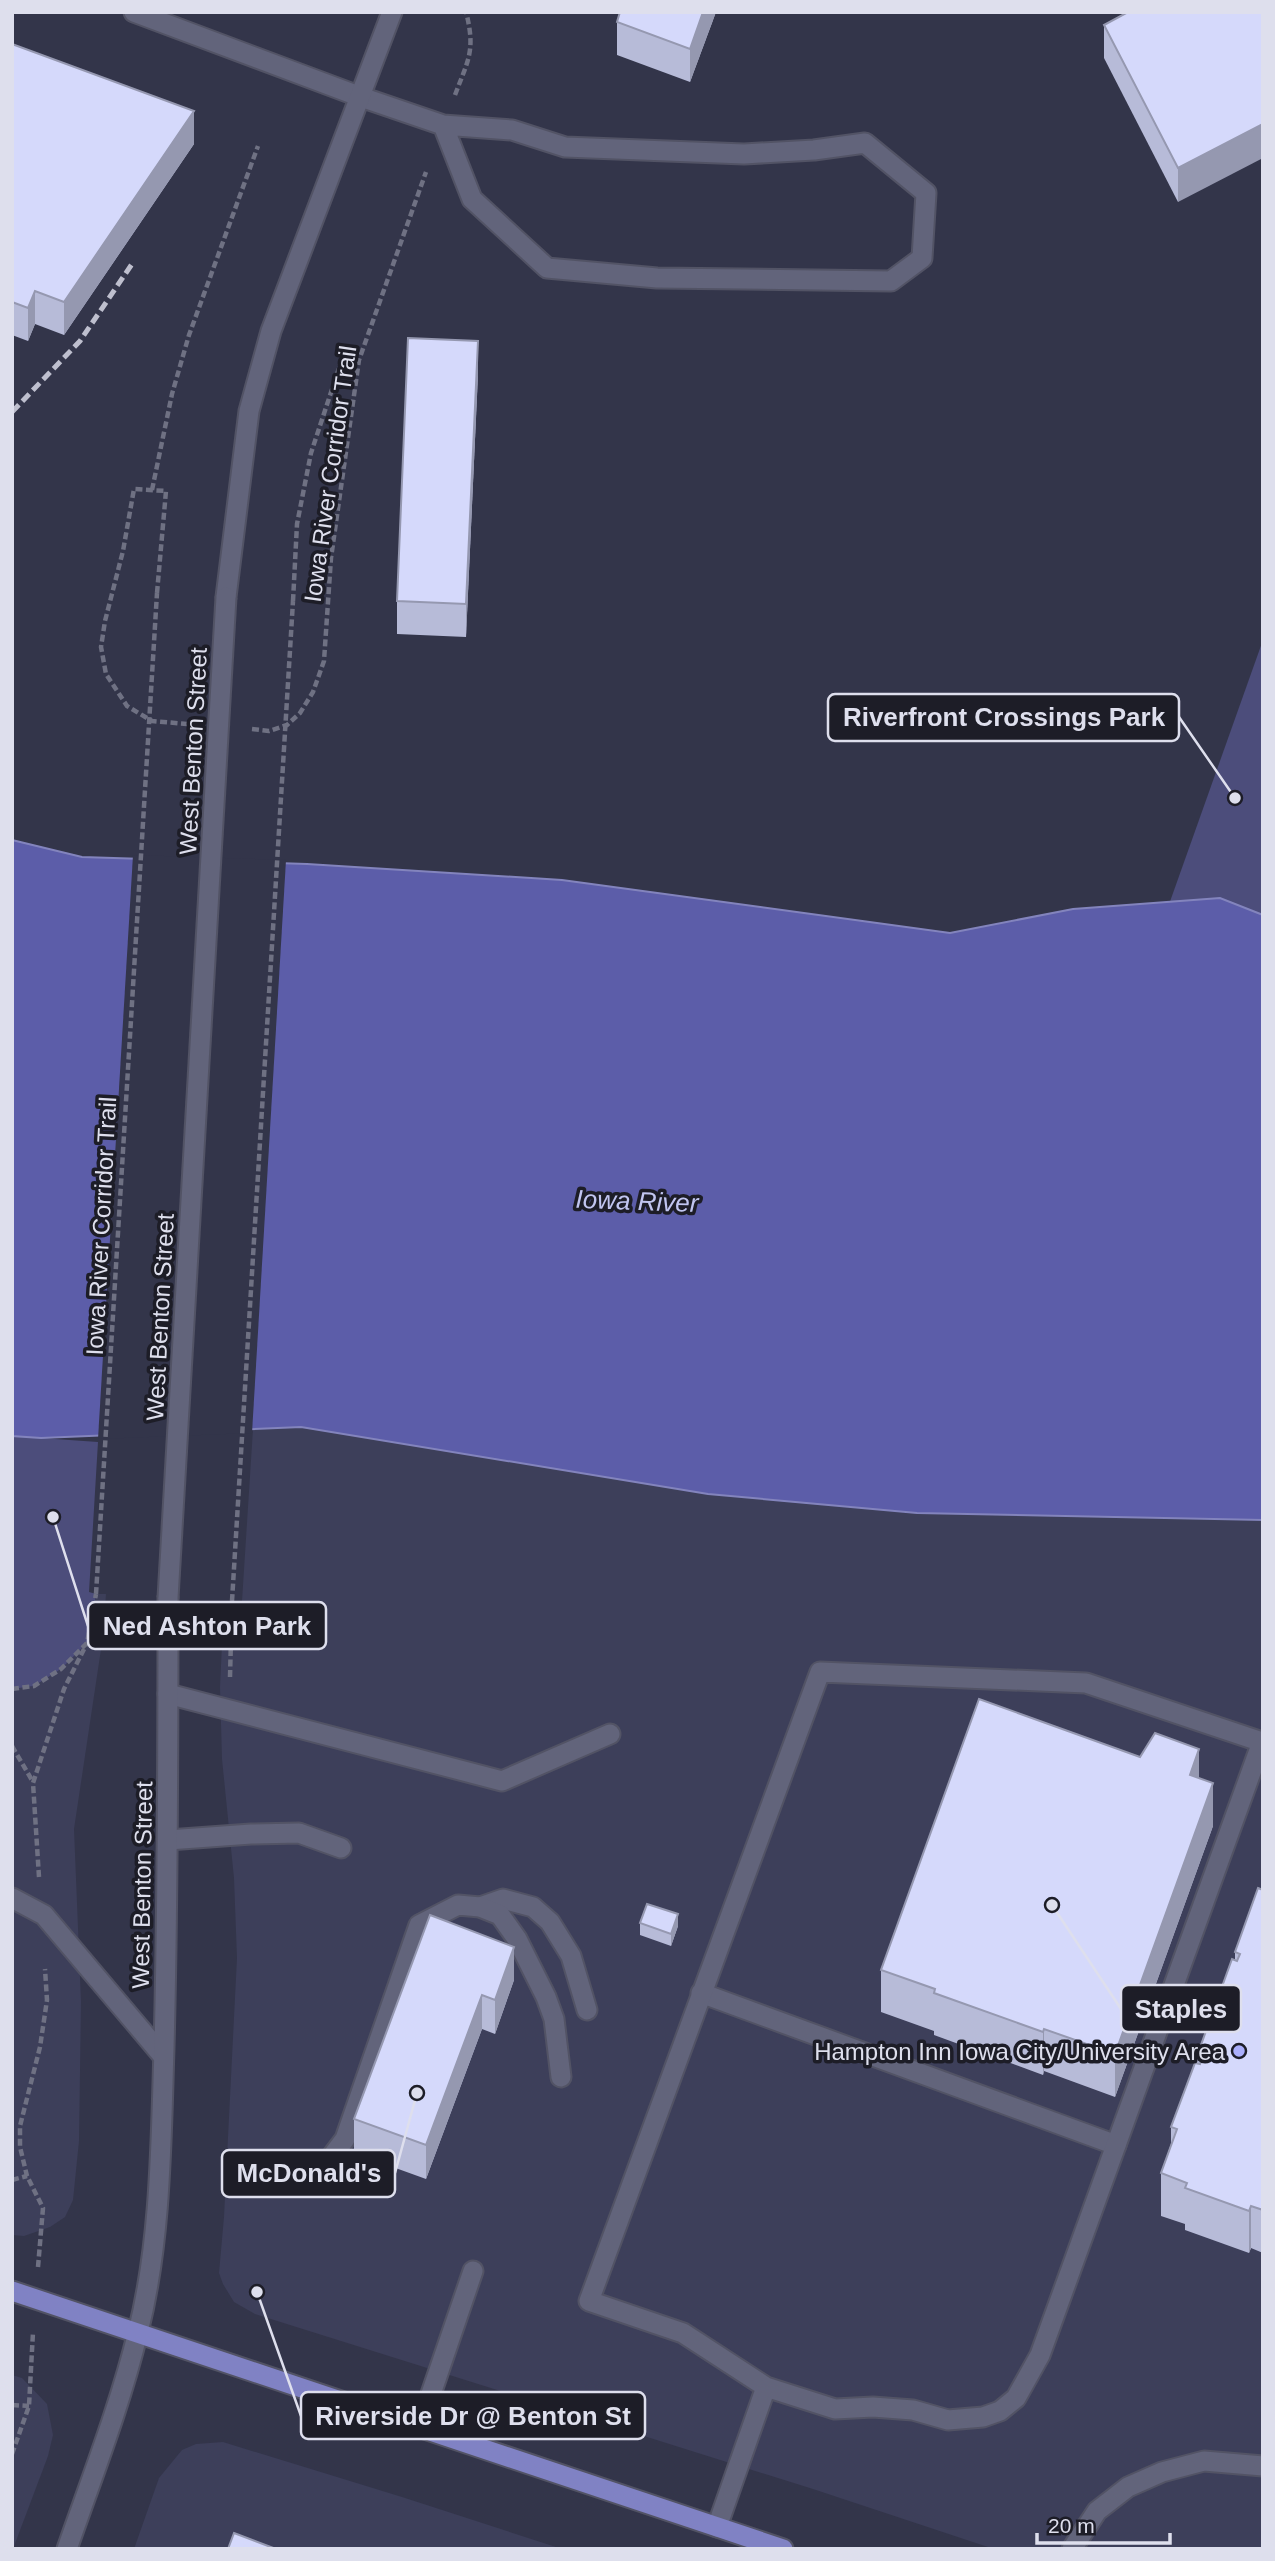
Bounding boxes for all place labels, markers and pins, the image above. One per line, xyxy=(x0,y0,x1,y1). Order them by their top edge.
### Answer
callout: Riverfront Crossings Park xyxy=(828,694,1179,741)
callout: Ned Ashton Park xyxy=(88,1602,326,1649)
callout: Staples xyxy=(1121,1985,1241,2032)
place label: Hampton Inn Iowa City/University Area xyxy=(814,2038,1226,2065)
marker: Hampton Inn Iowa City/University Area xyxy=(1231,2043,1247,2059)
callout: McDonald's xyxy=(222,2150,395,2197)
callout: Riverside Dr @ Benton St xyxy=(301,2392,645,2439)

